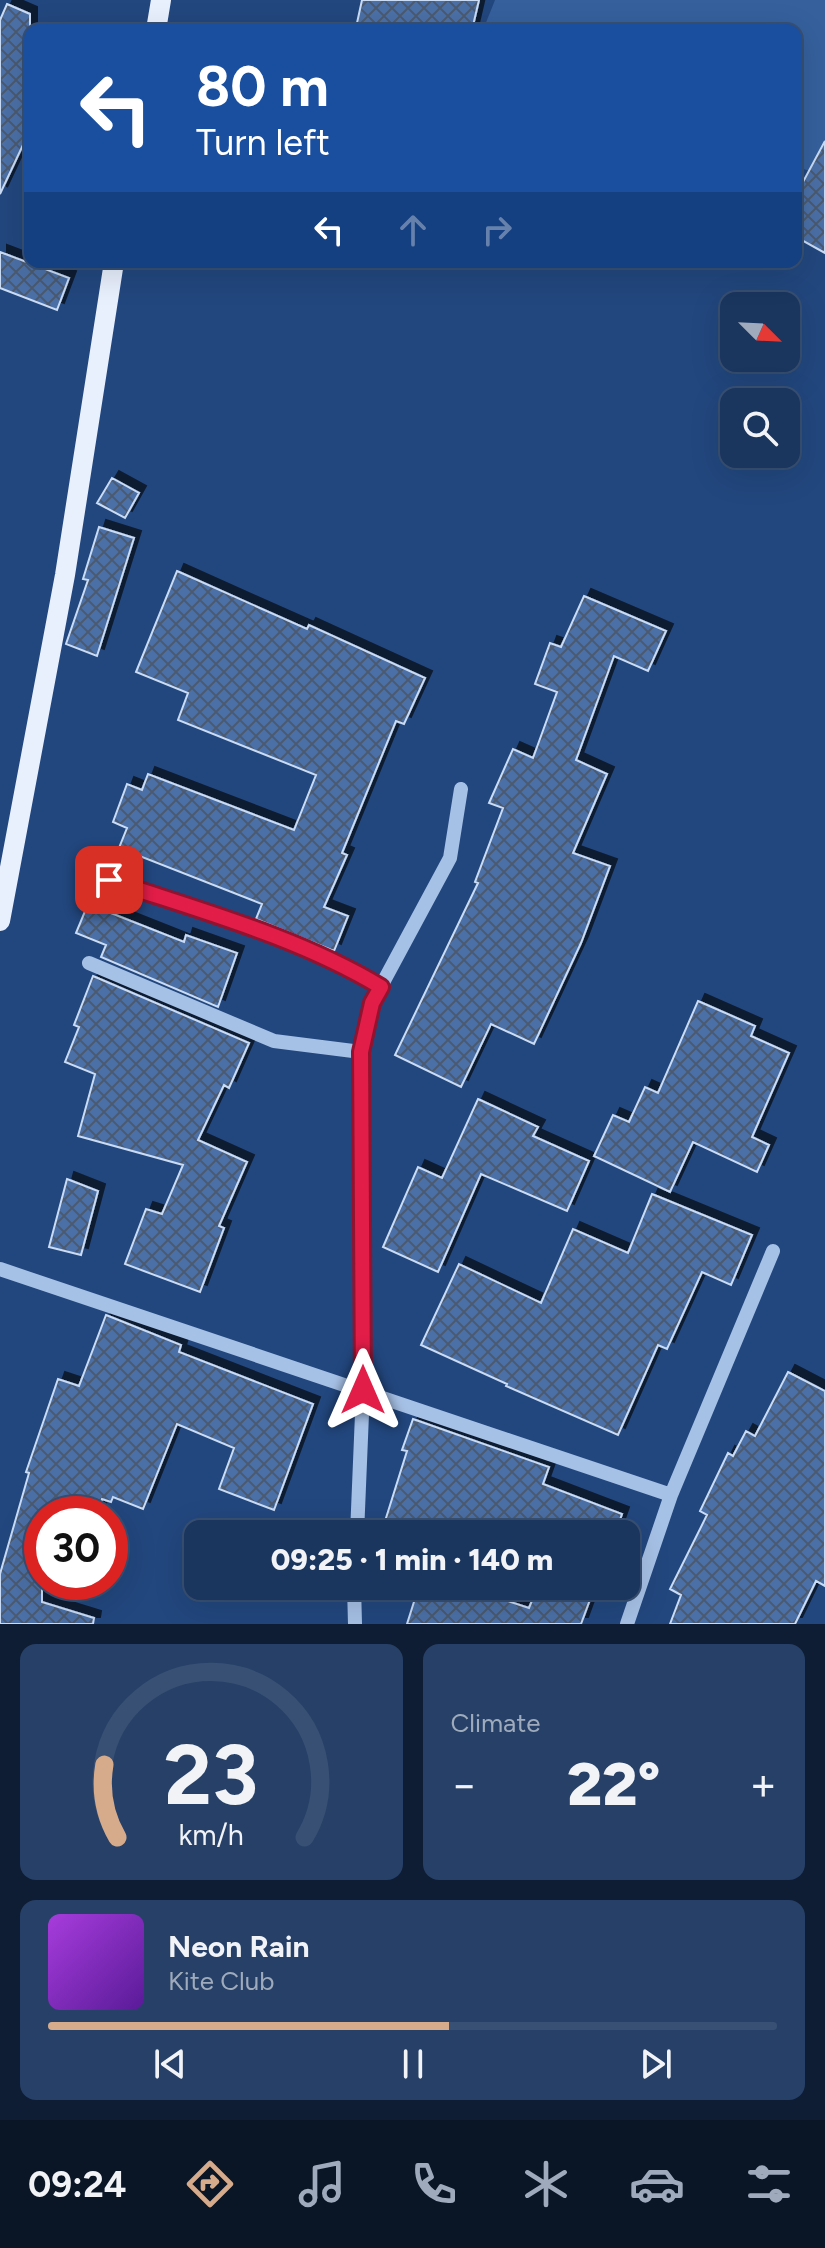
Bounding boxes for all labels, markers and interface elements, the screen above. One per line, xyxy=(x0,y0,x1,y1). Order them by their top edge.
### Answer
text: 80 m xyxy=(196,53,329,120)
icon: left xyxy=(64,56,168,160)
text: Turn left xyxy=(196,121,330,164)
icon: left xyxy=(307,208,351,252)
icon: ahead xyxy=(391,208,435,252)
icon: right xyxy=(475,208,519,252)
north arrow xyxy=(720,292,800,372)
map controls xyxy=(720,292,800,468)
button: search xyxy=(720,388,800,468)
pin xyxy=(75,846,143,914)
icon: arrive xyxy=(87,858,131,902)
position arrow xyxy=(321,1348,405,1432)
speed limit sign: 30 xyxy=(24,1496,128,1600)
text: 09:25 · 1 min · 140 m xyxy=(271,1541,553,1578)
text: Climate xyxy=(451,1707,540,1739)
text: 23 xyxy=(164,1725,258,1825)
text: 22° xyxy=(567,1748,661,1820)
text: − xyxy=(451,1758,478,1811)
text: + xyxy=(750,1758,777,1811)
text: km/h xyxy=(179,1818,244,1852)
text: Neon Rain xyxy=(168,1928,310,1965)
text: Kite Club xyxy=(168,1965,274,1997)
icon: previous xyxy=(148,2042,192,2086)
icon: pause xyxy=(391,2042,435,2086)
icon: next xyxy=(634,2042,678,2086)
icon: directions xyxy=(182,2156,238,2212)
icon: music xyxy=(294,2156,350,2212)
icon: phone xyxy=(406,2156,462,2212)
icon: climate xyxy=(518,2156,574,2212)
icon: car xyxy=(629,2156,685,2212)
icon: filters xyxy=(741,2156,797,2212)
text: 09:24 xyxy=(28,2163,127,2206)

